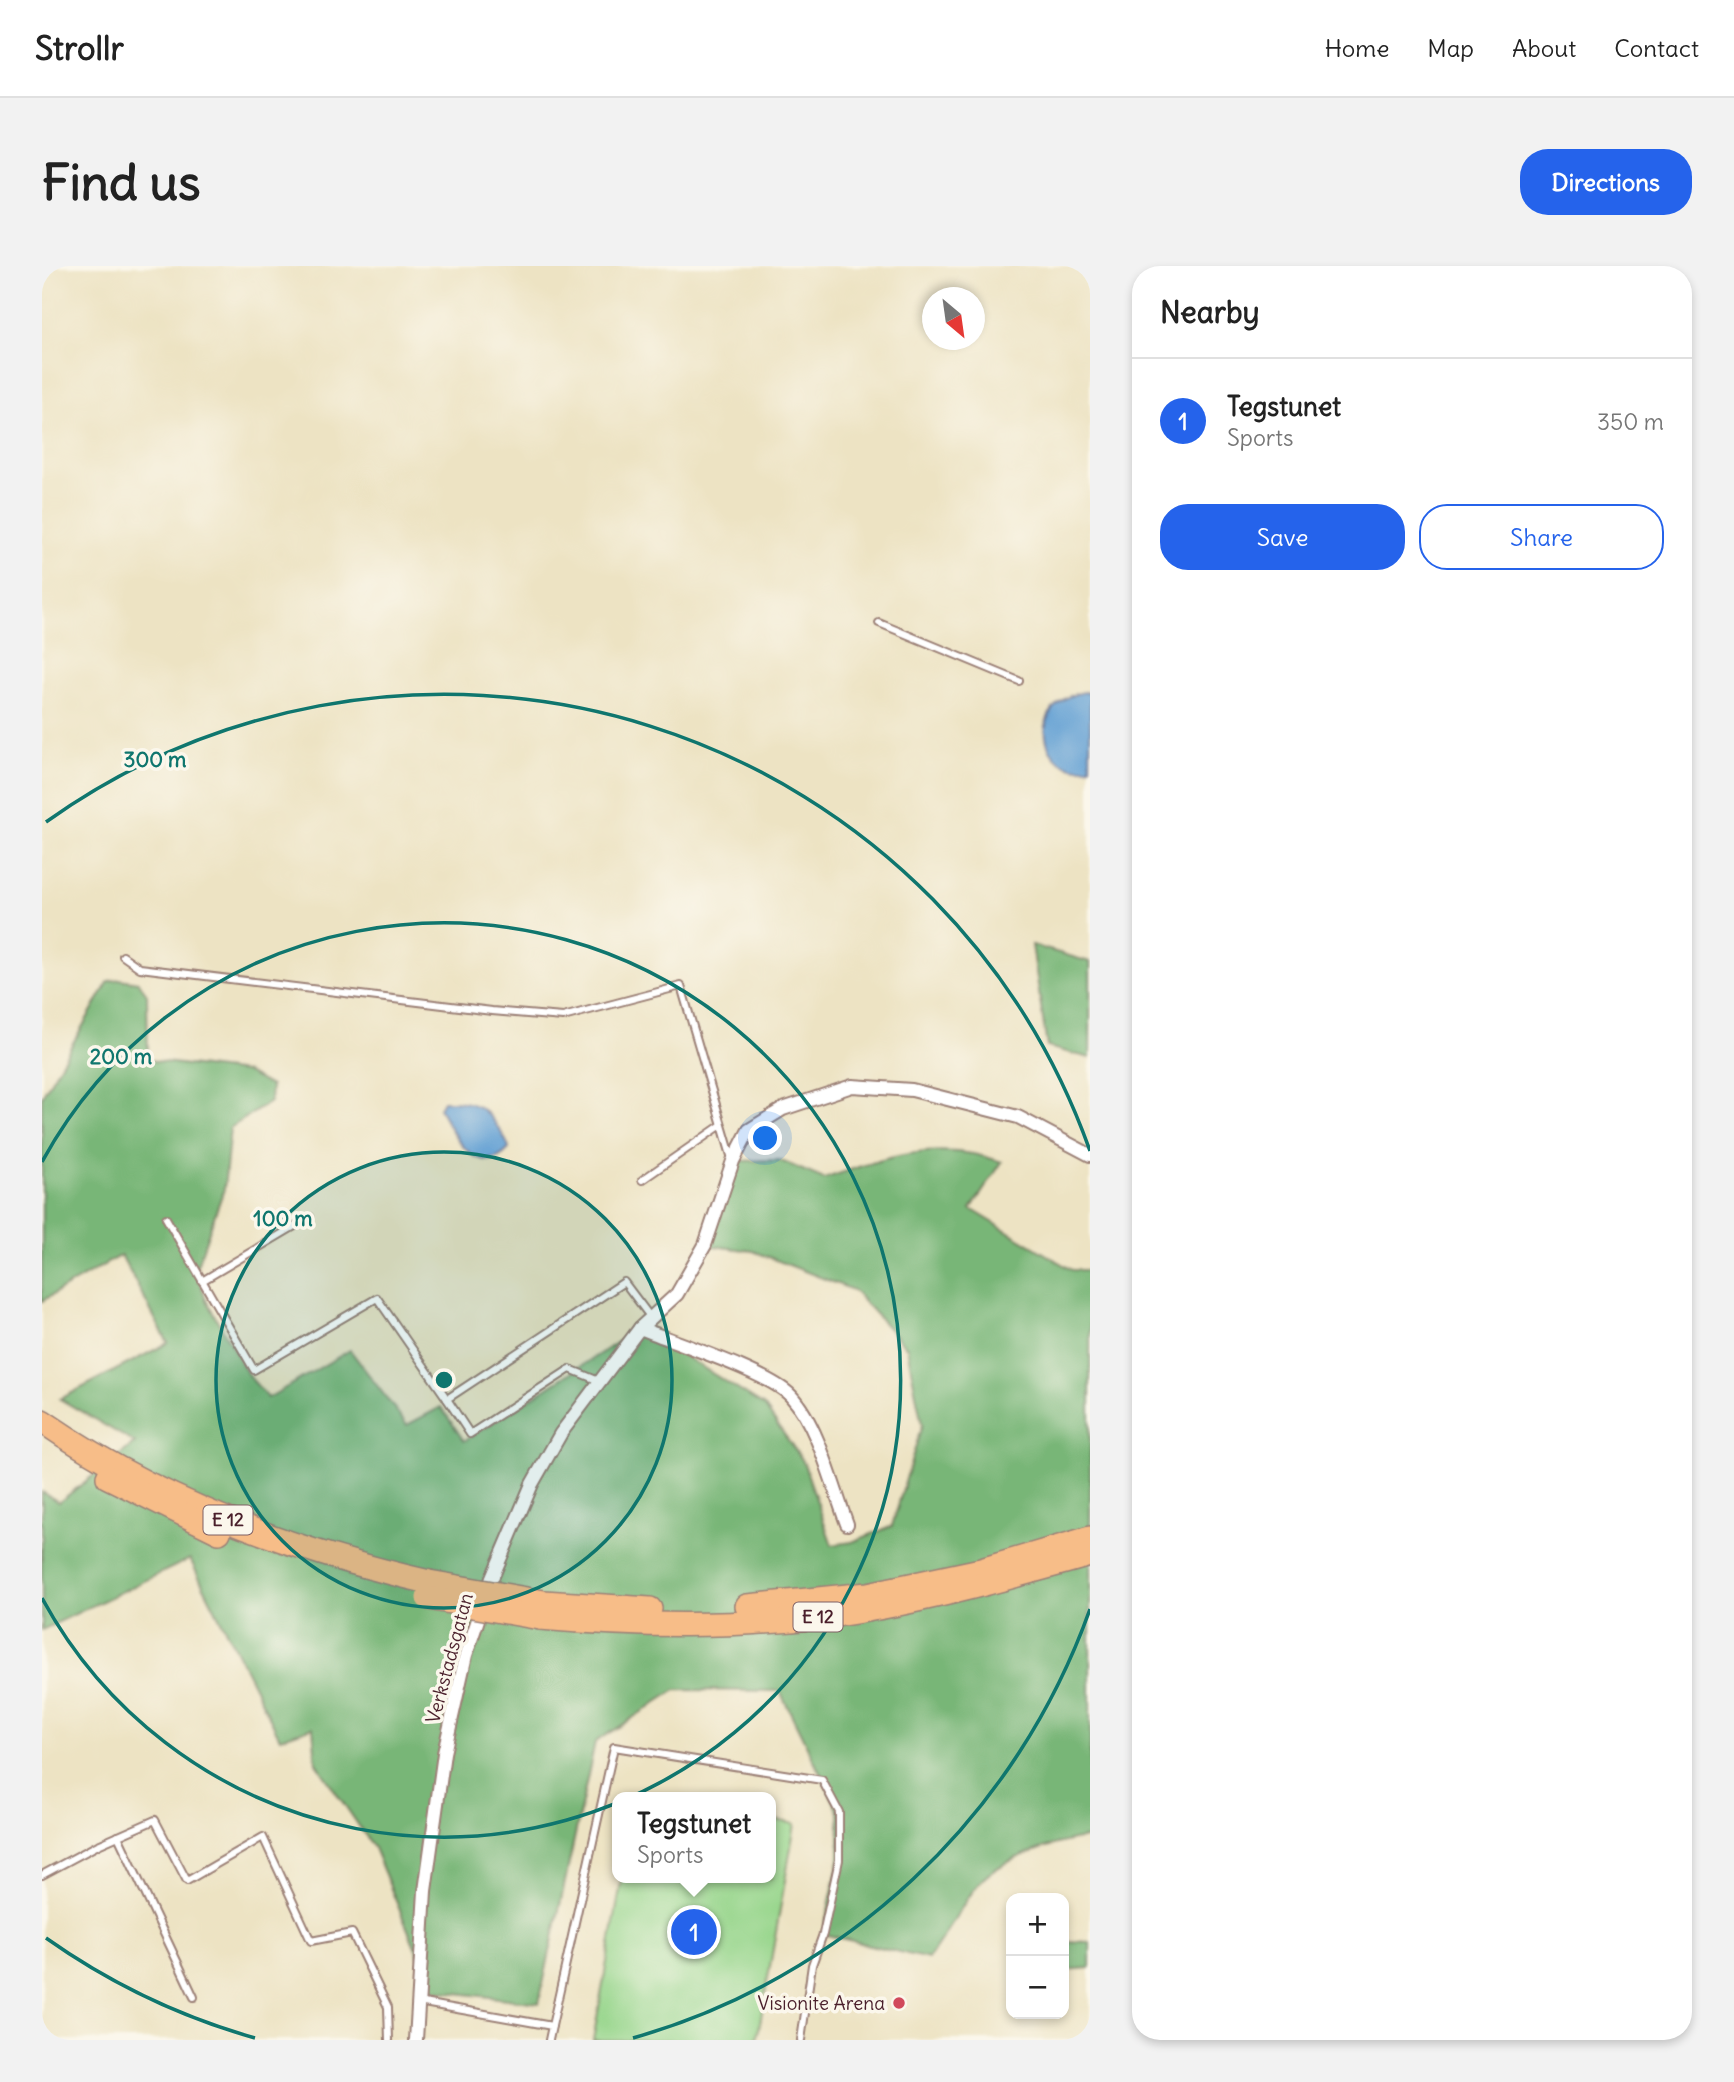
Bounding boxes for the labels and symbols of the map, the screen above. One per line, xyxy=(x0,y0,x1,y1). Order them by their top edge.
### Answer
north arrow xyxy=(922,287,985,350)
text: 300 m xyxy=(124,746,187,773)
text: 200 m xyxy=(90,1043,153,1070)
your location xyxy=(748,1121,782,1155)
text: 100 m xyxy=(253,1205,313,1232)
centre of rings xyxy=(432,1368,456,1392)
road number: E 12 xyxy=(204,1506,252,1534)
street label: Verkstadsgatan xyxy=(420,1590,478,1726)
road number: E 12 xyxy=(794,1602,842,1632)
pin: 1 xyxy=(671,1906,717,1958)
place label: Visionite Arena xyxy=(758,1991,885,2015)
marker: Visionite Arena xyxy=(891,1995,907,2011)

